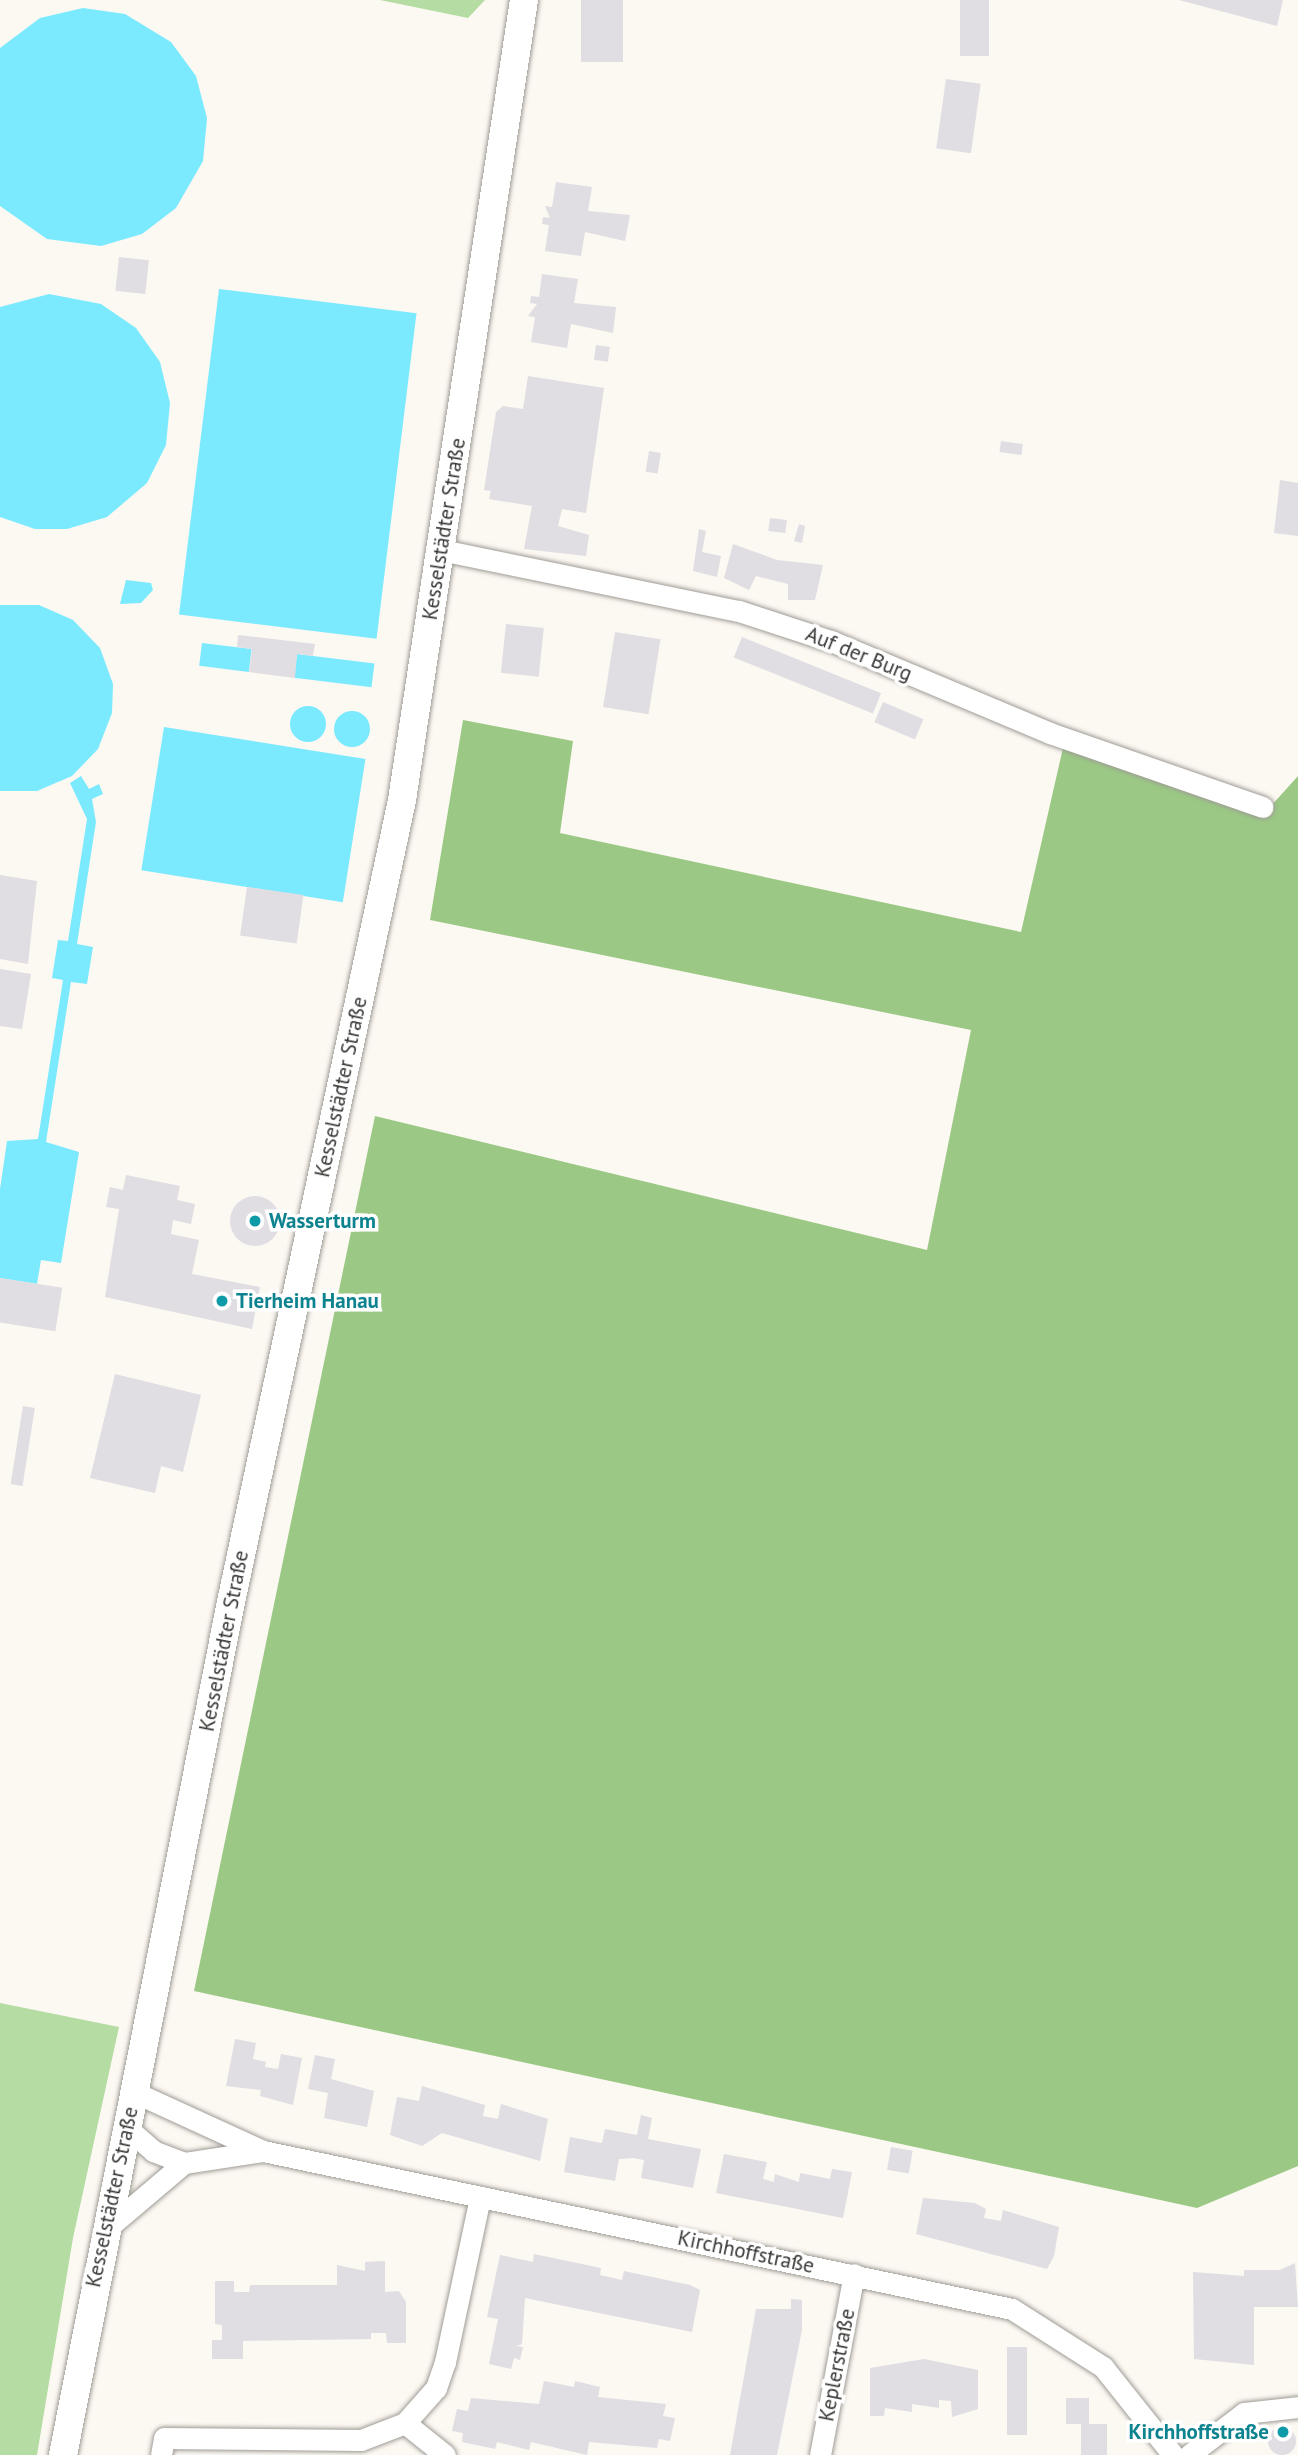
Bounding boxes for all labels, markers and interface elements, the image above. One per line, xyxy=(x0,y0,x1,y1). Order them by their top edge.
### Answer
street label: Kesselstädter Straße xyxy=(417,436,471,622)
street label: Auf der Burg xyxy=(802,621,916,687)
street label: Kesselstädter Straße xyxy=(310,994,372,1180)
place label: Wasserturm xyxy=(269,1208,376,1234)
marker: Wasserturm xyxy=(247,1213,263,1229)
place label: Tierheim Hanau xyxy=(236,1288,379,1314)
marker: Tierheim Hanau xyxy=(214,1293,230,1309)
street label: Kesselstädter Straße xyxy=(194,1548,254,1734)
street label: Kesselstädter Straße xyxy=(81,2104,143,2290)
street label: Kirchhoffstraße xyxy=(675,2225,817,2279)
street label: Keplerstraße xyxy=(814,2306,860,2424)
place label: Kirchhoffstraße xyxy=(1129,2419,1269,2445)
marker: Kirchhoffstraße xyxy=(1275,2424,1291,2440)

